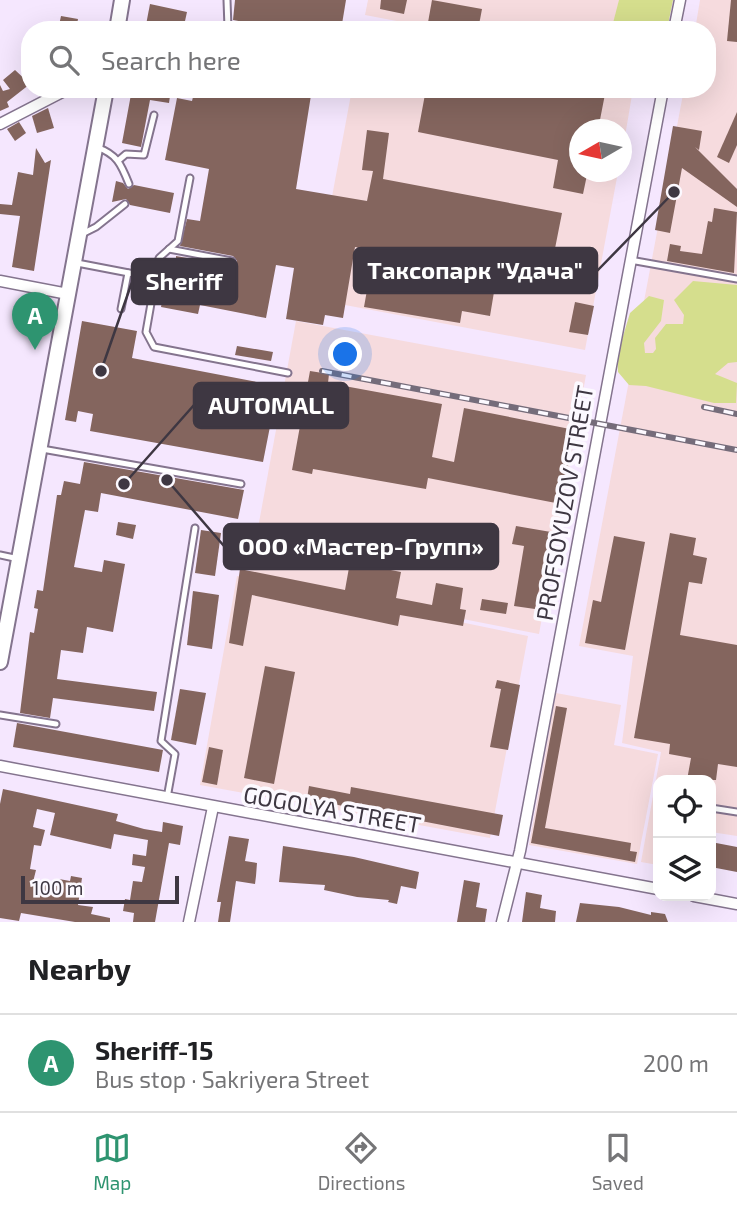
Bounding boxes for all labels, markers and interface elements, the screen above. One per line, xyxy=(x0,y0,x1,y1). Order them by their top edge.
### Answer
search box xyxy=(21,21,716,98)
icon: search xyxy=(45,41,83,79)
text: Search here xyxy=(101,44,241,75)
north arrow xyxy=(569,119,632,182)
callout: Таксопарк "Удача" xyxy=(354,248,597,293)
text: Таксопарк "Удача" xyxy=(367,255,583,284)
callout: Sheriff xyxy=(132,259,237,304)
text: Sheriff xyxy=(145,266,223,295)
pin: A xyxy=(12,292,58,350)
your location xyxy=(328,337,362,371)
callout: AUTOMALL xyxy=(194,383,348,428)
street label: PROFSOYUZOV STREET xyxy=(530,383,598,623)
text: AUTOMALL xyxy=(208,390,334,419)
callout: ООО «Мастер-Групп» xyxy=(224,524,498,569)
text: ООО «Мастер-Групп» xyxy=(238,531,484,560)
map controls xyxy=(653,775,716,901)
button: locate xyxy=(653,775,716,838)
street label: GOGOLYA STREET xyxy=(241,780,423,838)
button: layers xyxy=(653,838,716,901)
scale bar xyxy=(21,873,178,905)
text: 100 m xyxy=(32,876,83,899)
text: Nearby xyxy=(28,950,131,986)
text: Sheriff-15 xyxy=(95,1034,213,1065)
text: A xyxy=(43,1049,59,1077)
text: 200 m xyxy=(643,1049,709,1077)
text: Bus stop · Sakriyera Street xyxy=(95,1065,369,1093)
tab: Map xyxy=(93,1129,131,1194)
tab: Directions xyxy=(318,1129,405,1194)
tab: Saved xyxy=(592,1129,644,1194)

